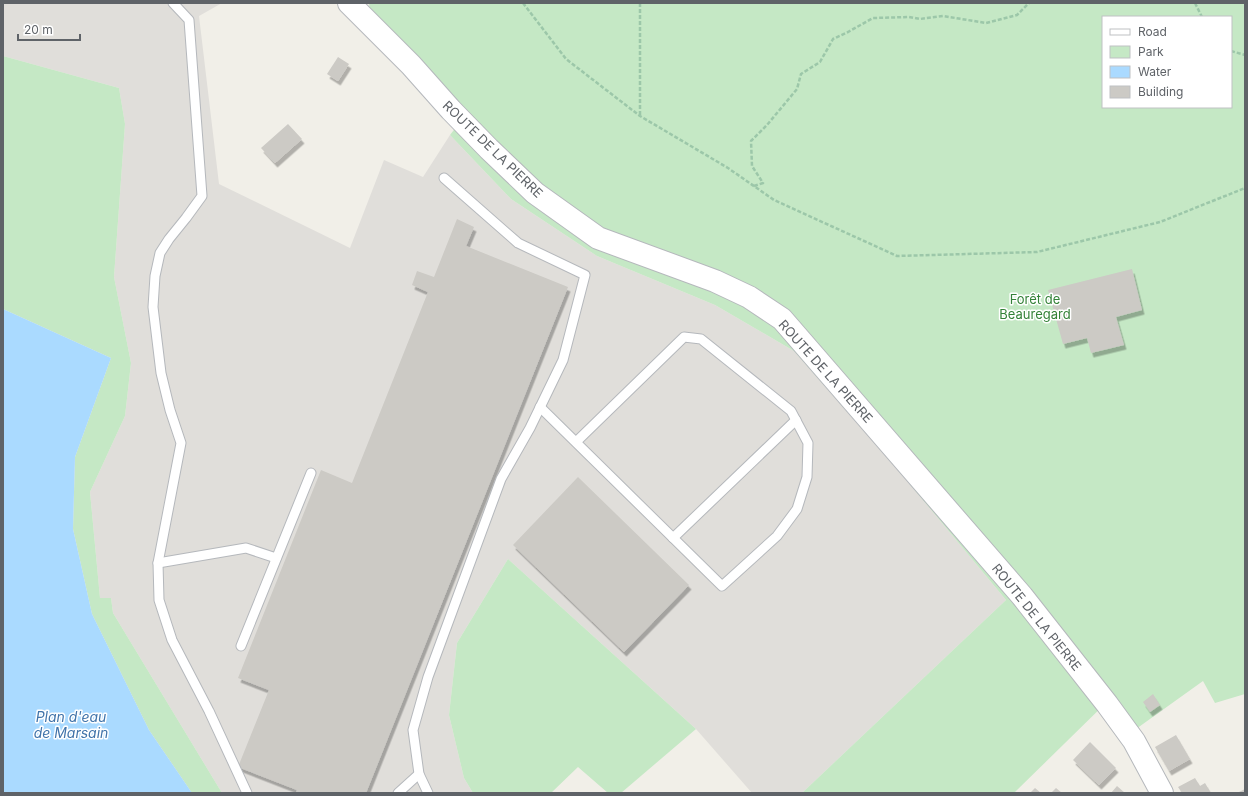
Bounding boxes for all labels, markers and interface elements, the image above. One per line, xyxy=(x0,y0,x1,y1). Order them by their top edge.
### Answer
scale bar xyxy=(18,16,80,42)
legend xyxy=(1102,16,1232,108)
text: 20 m xyxy=(24,22,53,37)
text: Road xyxy=(1138,24,1167,39)
text: Park xyxy=(1138,44,1164,59)
text: Water xyxy=(1138,64,1172,79)
text: Building xyxy=(1138,84,1183,99)
street label: ROUTE DE LA PIERRE xyxy=(440,97,546,201)
park label: Forêt de Beauregard xyxy=(999,291,1071,322)
street label: ROUTE DE LA PIERRE xyxy=(776,316,876,426)
street label: ROUTE DE LA PIERRE xyxy=(989,560,1085,674)
water label: Plan d'eau de Marsain xyxy=(34,708,108,741)

